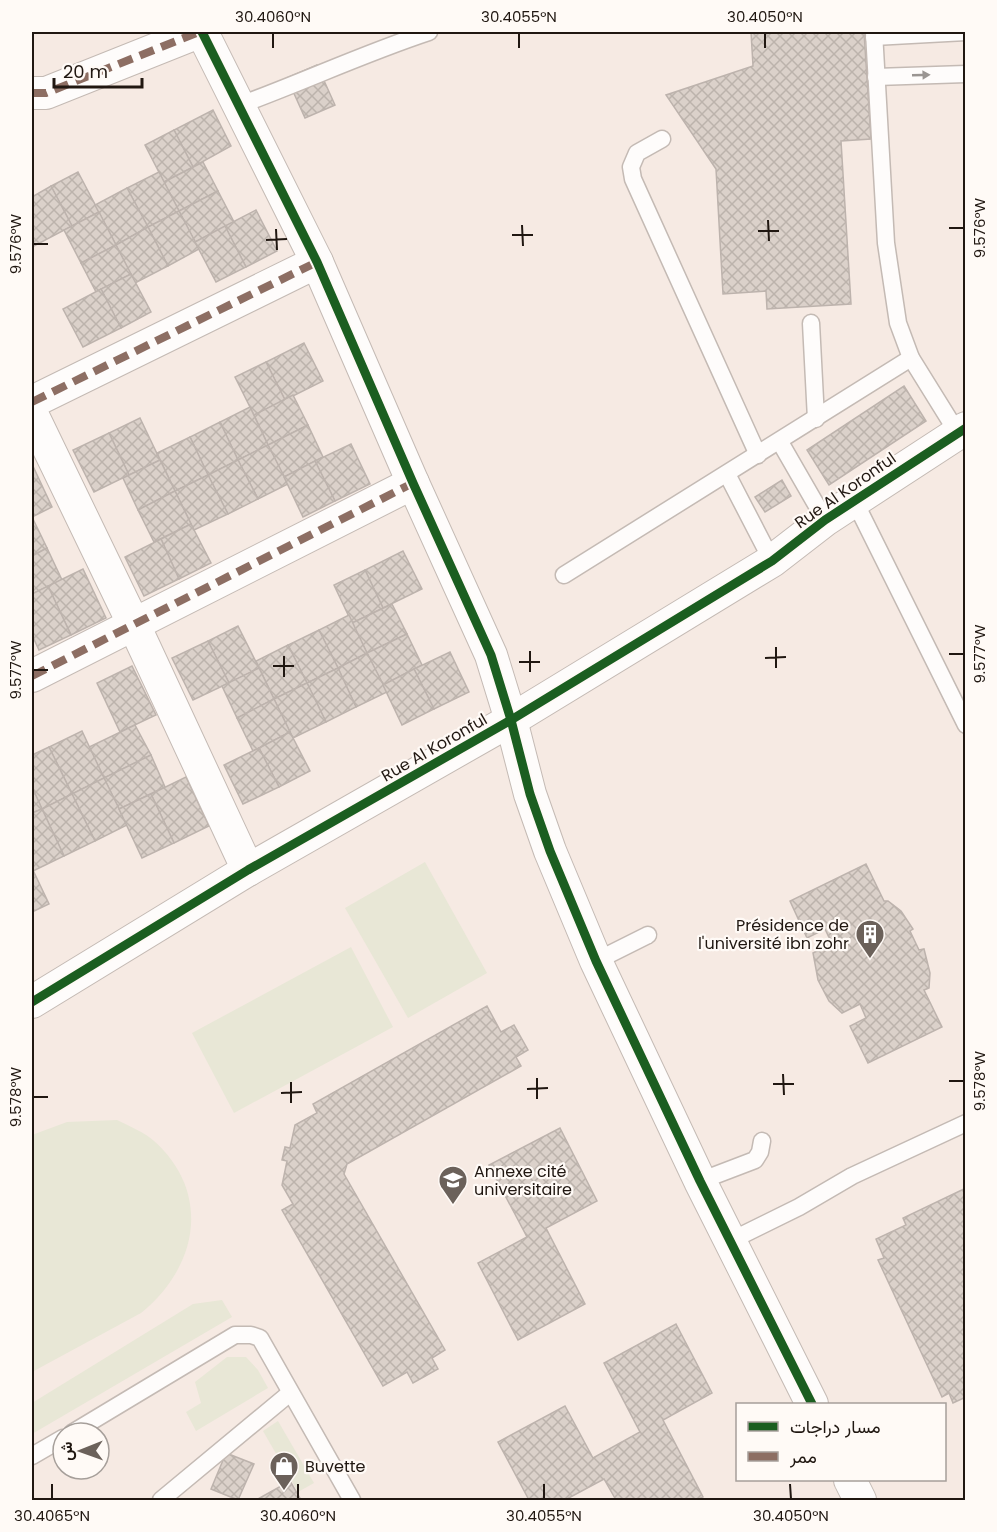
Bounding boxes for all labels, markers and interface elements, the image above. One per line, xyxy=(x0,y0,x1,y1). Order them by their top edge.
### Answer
text: 30.4060°N xyxy=(235,6,311,27)
text: 30.4055°N xyxy=(481,6,557,27)
text: 30.4050°N xyxy=(727,6,803,27)
scale bar xyxy=(54,51,142,89)
text: 20 m xyxy=(63,59,108,84)
one-way arrow xyxy=(911,71,930,80)
text: 9.576°W xyxy=(969,197,990,258)
text: 9.576°W xyxy=(5,213,26,274)
street label: Rue Al Koronful xyxy=(790,447,901,534)
text: 9.577°W xyxy=(969,624,990,684)
text: 9.577°W xyxy=(5,640,26,700)
street label: Rue Al Koronful xyxy=(377,708,491,787)
place label: Présidence de l'université ibn zohr xyxy=(698,914,849,955)
building icon: Présidence de l'université ibn zohr xyxy=(854,918,886,960)
text: 9.578°W xyxy=(969,1050,990,1111)
text: 9.578°W xyxy=(5,1066,26,1127)
place label: Annexe cité universitaire xyxy=(474,1160,572,1201)
school or university icon: Annexe cité universitaire xyxy=(437,1164,469,1206)
legend xyxy=(736,1403,946,1481)
text: مسار دراجات xyxy=(790,1414,881,1439)
north arrow xyxy=(51,1421,111,1481)
text: ش xyxy=(55,1441,78,1461)
text: ممر xyxy=(789,1444,817,1469)
shop icon: Buvette xyxy=(268,1450,300,1492)
place label: Buvette xyxy=(305,1455,366,1478)
text: 30.4065°N xyxy=(14,1505,90,1526)
text: 30.4060°N xyxy=(260,1505,336,1526)
text: 30.4055°N xyxy=(506,1505,582,1526)
text: 30.4050°N xyxy=(753,1505,829,1526)

